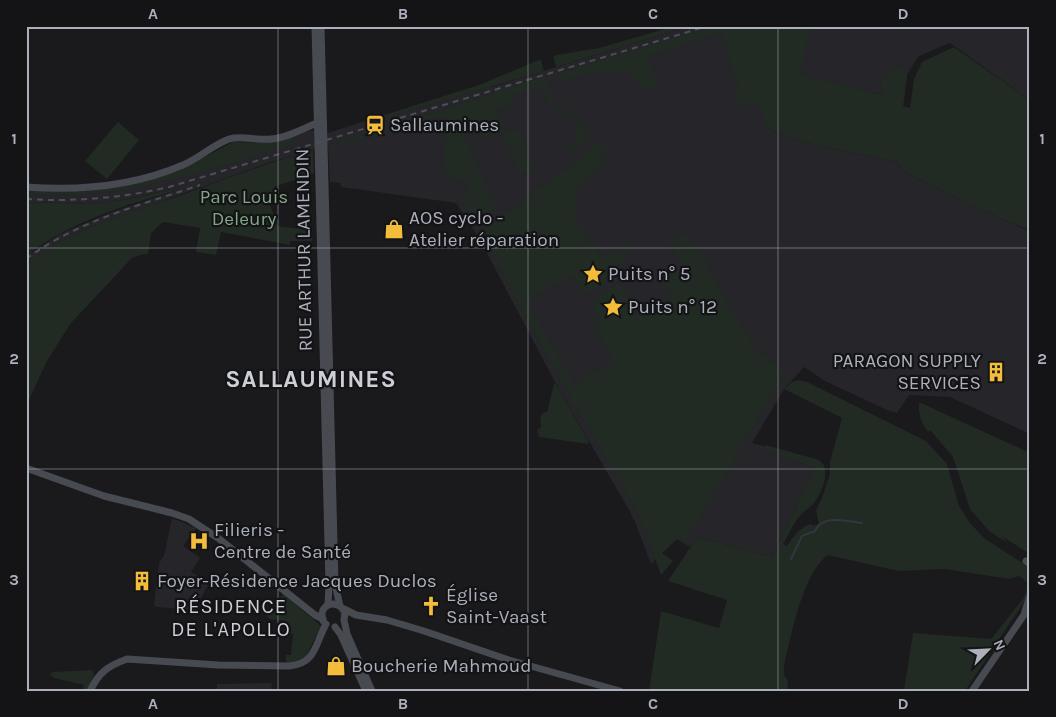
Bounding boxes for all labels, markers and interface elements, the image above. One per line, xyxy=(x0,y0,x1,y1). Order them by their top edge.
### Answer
text: A xyxy=(148,4,158,23)
text: B xyxy=(398,4,408,23)
text: C xyxy=(648,4,658,23)
text: D xyxy=(898,4,909,23)
station icon: Sallaumines xyxy=(364,114,386,136)
place label: Sallaumines xyxy=(390,114,499,136)
text: 1 xyxy=(11,129,17,148)
text: 1 xyxy=(1039,129,1045,148)
street label: RUE ARTHUR LAMENDIN xyxy=(291,148,317,352)
park label: Parc Louis Deleury xyxy=(200,186,288,230)
place label: AOS cyclo - Atelier réparation xyxy=(409,207,559,251)
shop icon: AOS cyclo - Atelier réparation xyxy=(383,218,405,240)
place icon: Puits n° 5 xyxy=(582,263,604,285)
place label: Puits n° 5 xyxy=(608,263,691,285)
place icon: Puits n° 12 xyxy=(602,296,624,318)
place label: Puits n° 12 xyxy=(628,296,717,318)
text: 2 xyxy=(9,349,19,368)
text: 2 xyxy=(1037,349,1047,368)
place label: PARAGON SUPPLY SERVICES xyxy=(833,350,982,394)
building icon: PARAGON SUPPLY SERVICES xyxy=(985,361,1007,383)
district label: SALLAUMINES xyxy=(225,365,397,393)
place label: Filieris - Centre de Santé xyxy=(214,519,351,563)
hospital icon: Filieris - Centre de Santé xyxy=(188,530,210,552)
text: 3 xyxy=(9,570,19,589)
building icon: Foyer-Résidence Jacques Duclos xyxy=(131,570,153,592)
place label: Foyer-Résidence Jacques Duclos xyxy=(157,570,437,592)
text: 3 xyxy=(1037,570,1047,589)
place label: Église Saint-Vaast xyxy=(446,583,547,628)
district label: RÉSIDENCE DE L'APOLLO xyxy=(171,594,291,641)
church icon: Église Saint-Vaast xyxy=(420,595,442,617)
north arrow xyxy=(964,624,1014,674)
text: N xyxy=(990,637,1009,653)
shop icon: Boucherie Mahmoud xyxy=(325,655,347,677)
place label: Boucherie Mahmoud xyxy=(351,655,531,677)
text: A xyxy=(148,694,158,713)
text: B xyxy=(398,694,408,713)
text: C xyxy=(648,694,658,713)
text: D xyxy=(898,694,909,713)

